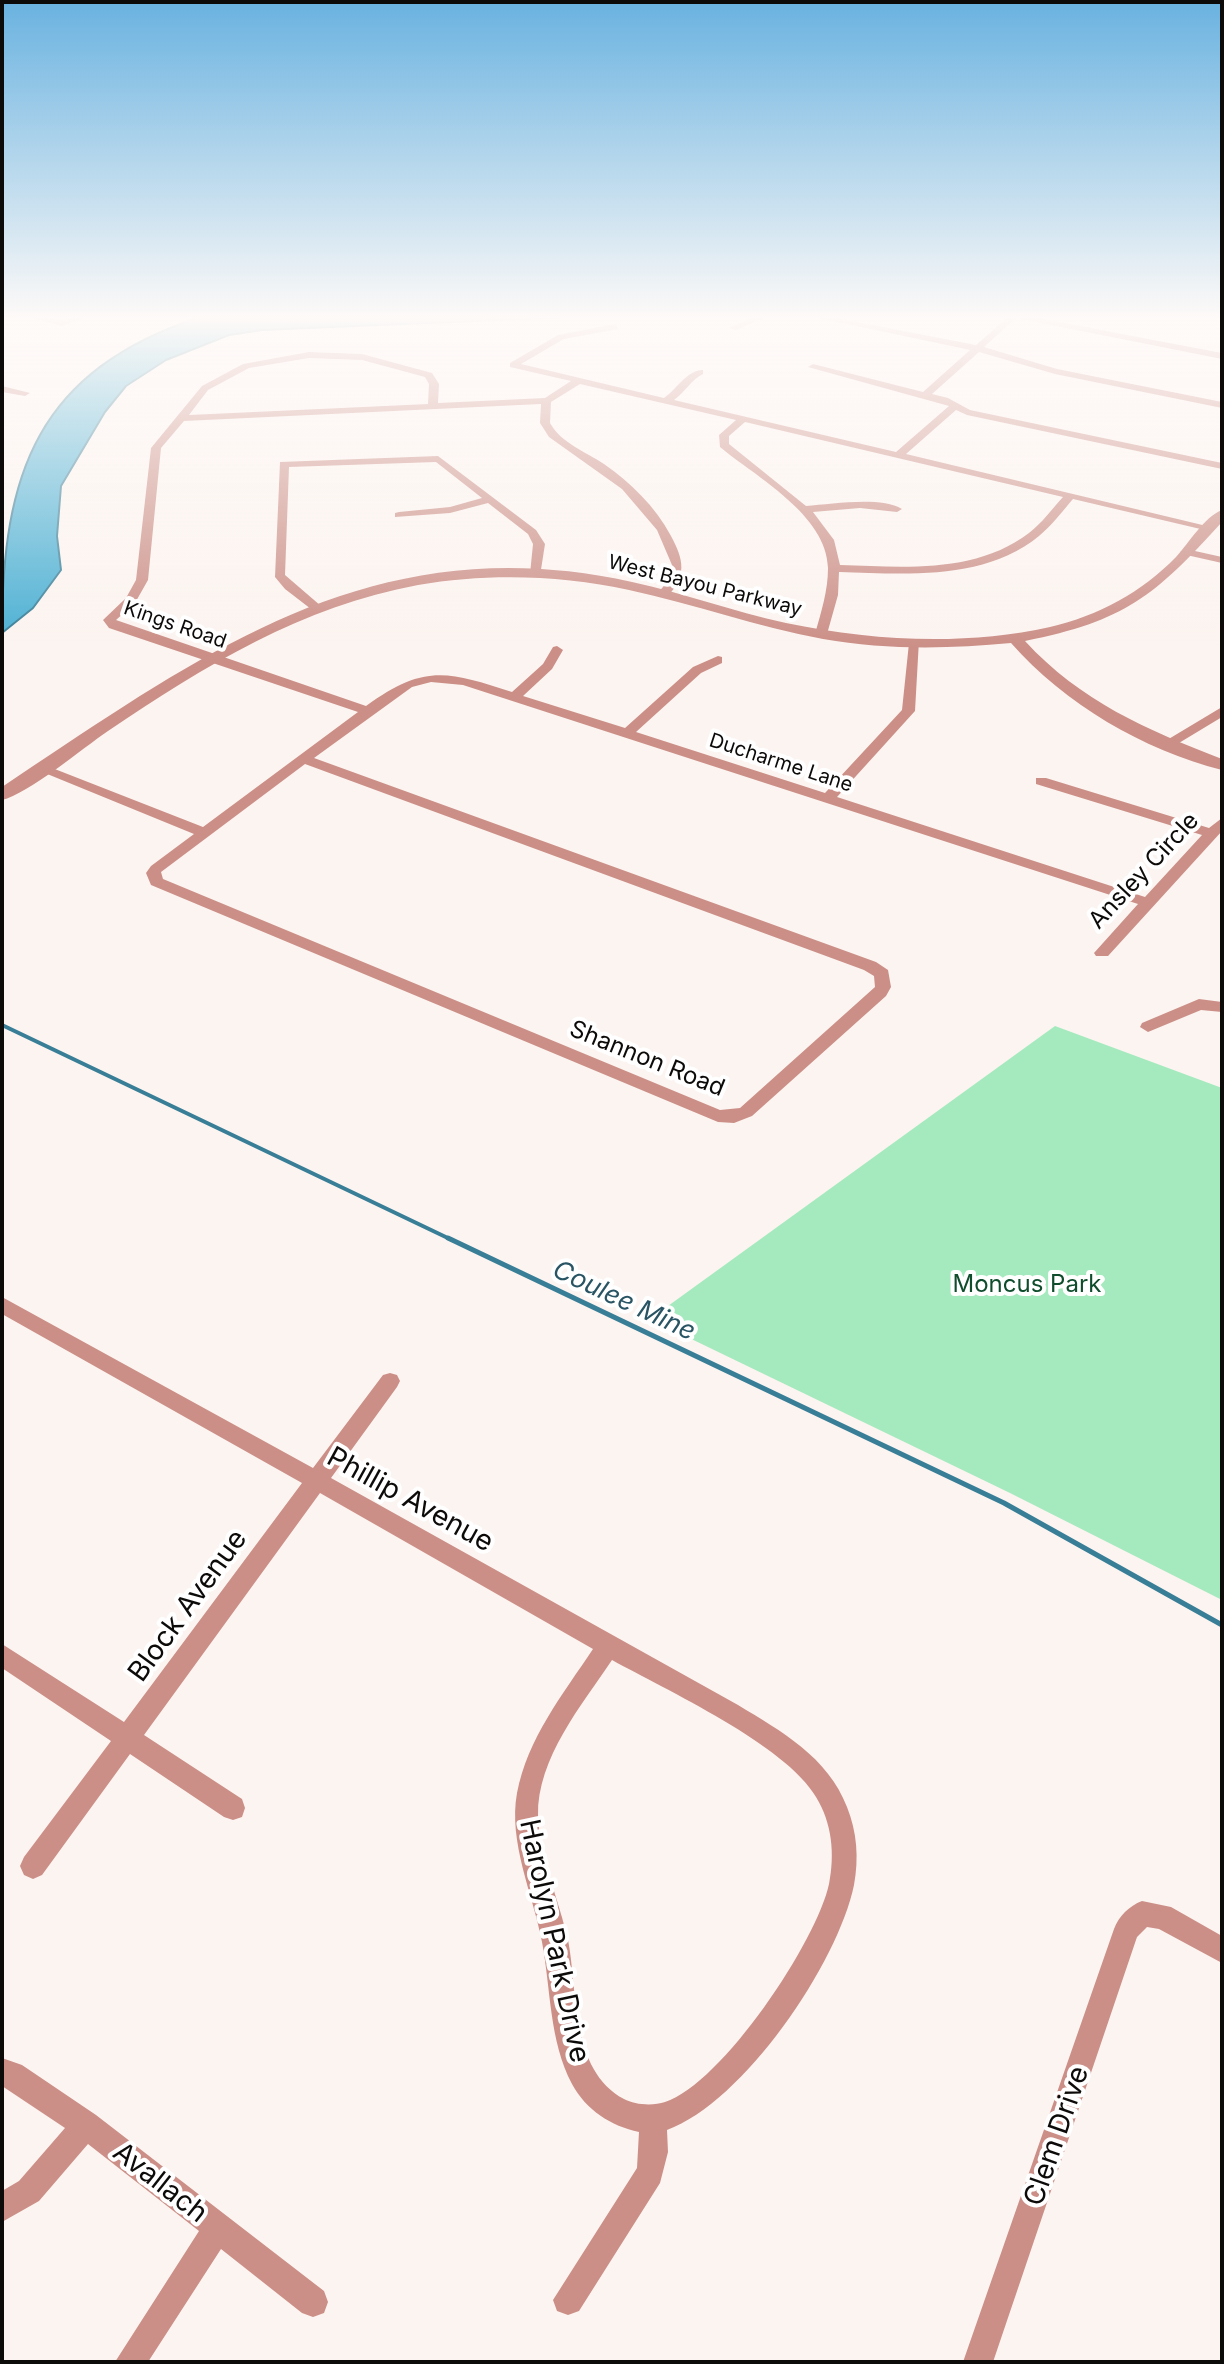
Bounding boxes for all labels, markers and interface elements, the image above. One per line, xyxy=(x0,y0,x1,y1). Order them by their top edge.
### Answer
street label: West Bayou Parkway xyxy=(606,550,804,622)
street label: Kings Road xyxy=(120,596,230,654)
street label: Ducharme Lane xyxy=(706,729,856,797)
street label: Ansley Circle xyxy=(1083,807,1205,935)
street label: Shannon Road xyxy=(565,1015,729,1103)
water label: Coulee Mine xyxy=(548,1254,700,1348)
park label: Moncus Park xyxy=(953,1271,1101,1299)
street label: Phillip Avenue xyxy=(321,1440,499,1560)
street label: Block Avenue xyxy=(122,1524,254,1688)
street label: Harolyn Park Drive xyxy=(512,1816,596,2066)
street label: Clem Drive xyxy=(1017,2062,1097,2210)
street label: Avallach xyxy=(106,2136,214,2230)

